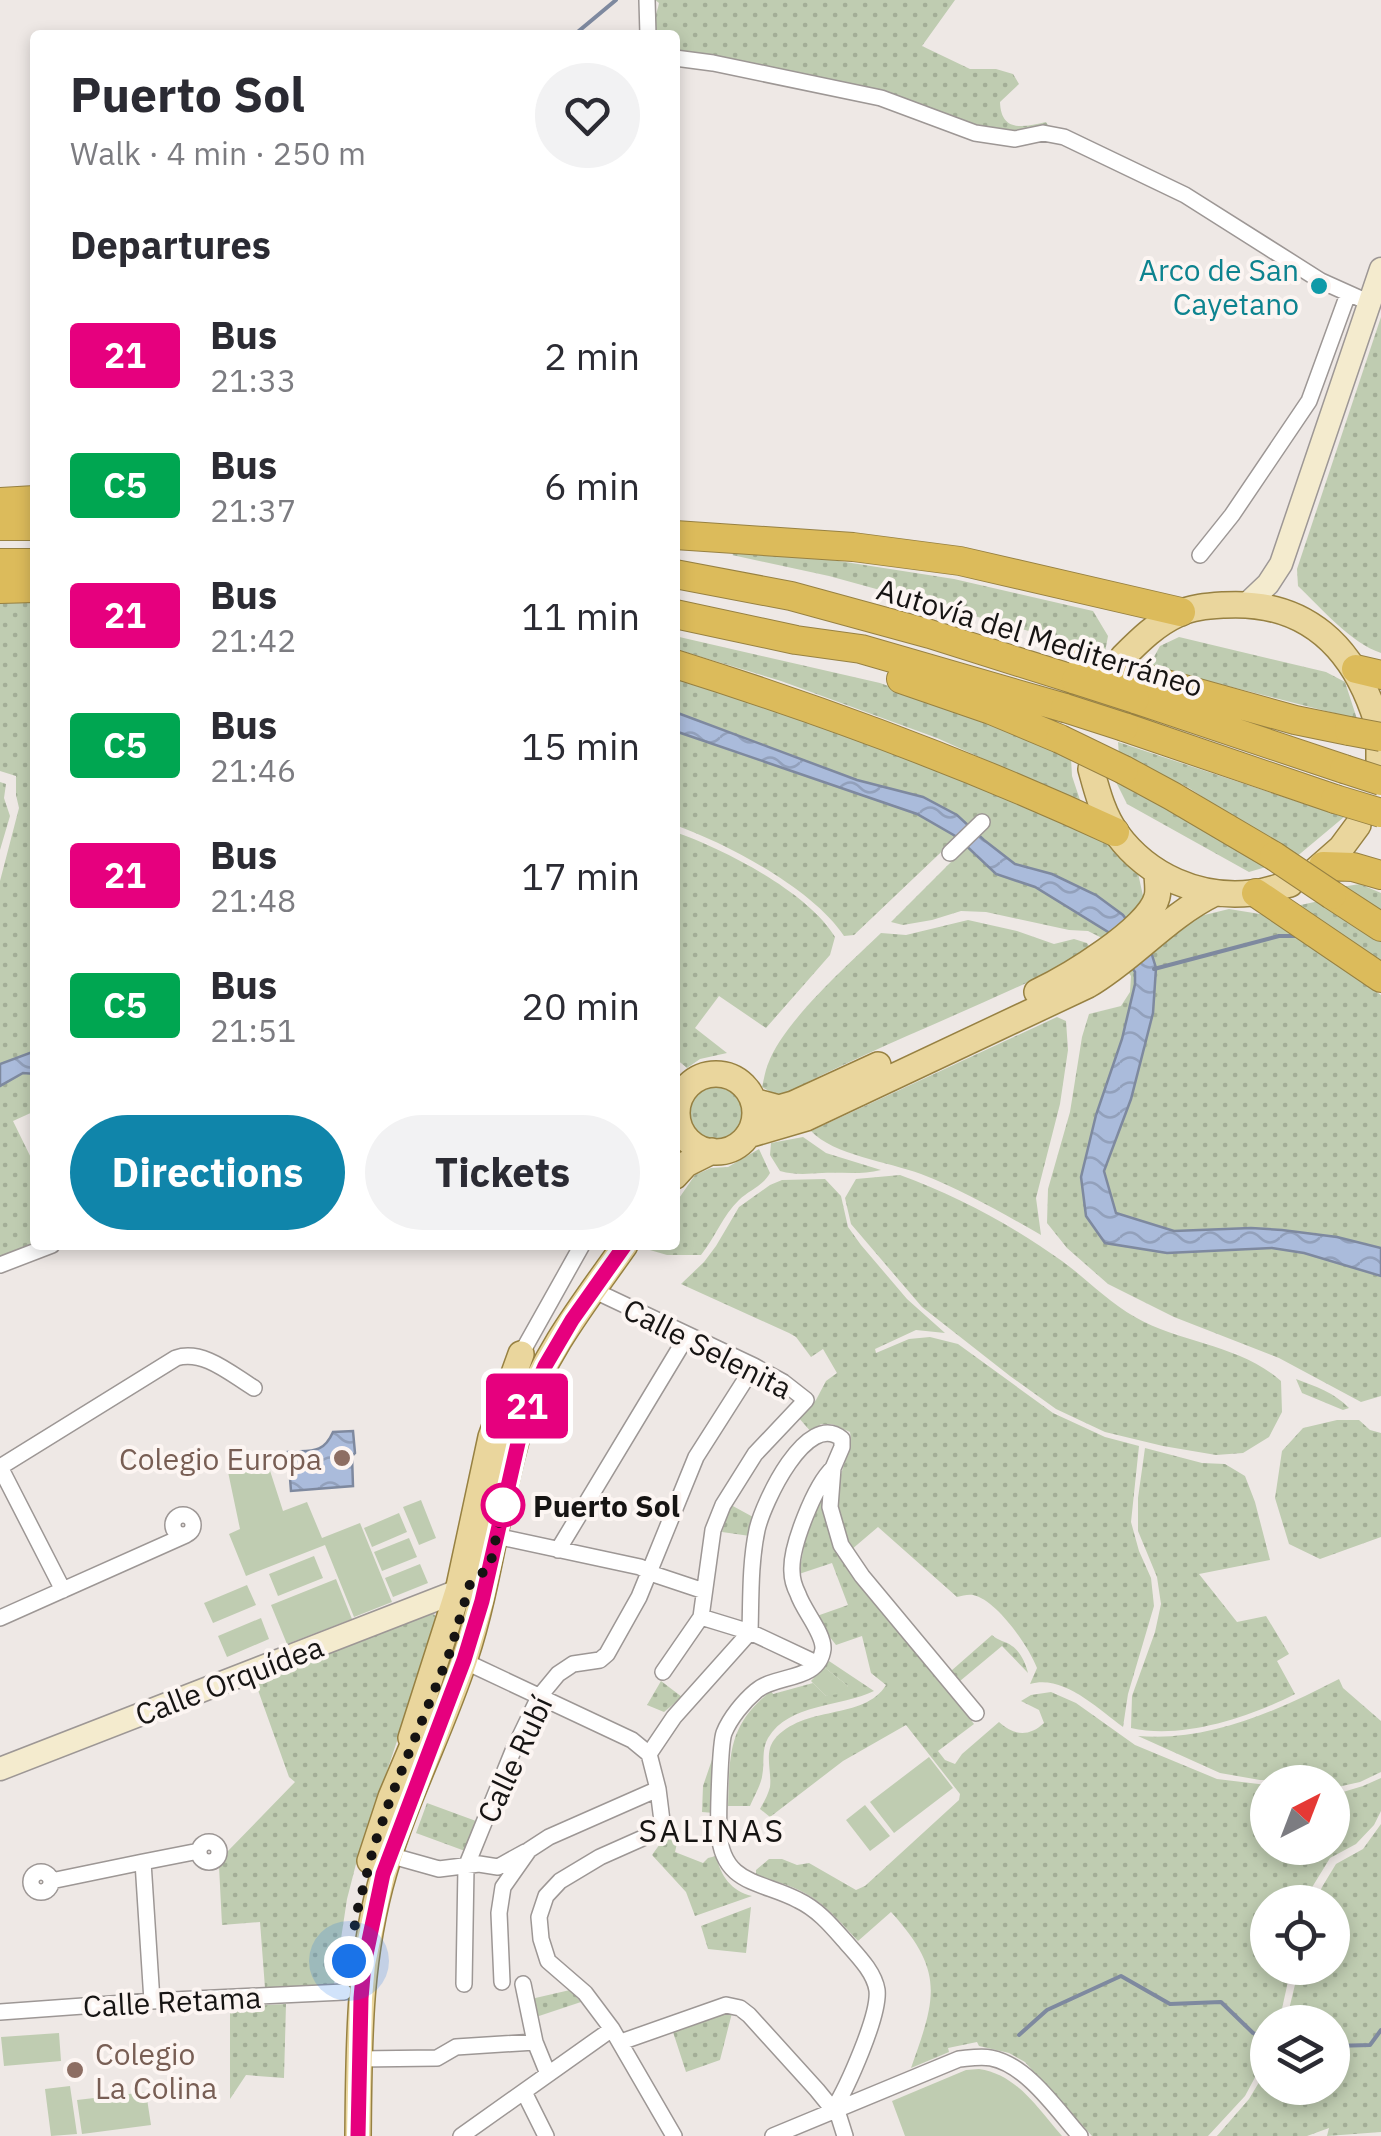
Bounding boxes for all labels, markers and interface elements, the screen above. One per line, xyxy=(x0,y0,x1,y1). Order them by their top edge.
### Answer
text: Puerto Sol xyxy=(70,63,305,125)
button: heart xyxy=(535,63,640,168)
text: Walk · 4 min · 250 m xyxy=(70,132,366,174)
text: Departures xyxy=(70,220,271,269)
place label: Arco de San Cayetano xyxy=(1139,250,1299,323)
marker: Arco de San Cayetano xyxy=(1308,275,1330,297)
text: Bus xyxy=(210,310,277,359)
text: 2 min xyxy=(544,331,640,380)
text: 21 xyxy=(104,332,146,378)
text: 21:33 xyxy=(210,359,296,401)
text: Bus xyxy=(210,440,277,489)
text: 6 min xyxy=(544,461,640,510)
text: C5 xyxy=(103,462,147,508)
text: 21:37 xyxy=(210,489,296,531)
street label: Autovía del Mediterráneo xyxy=(872,569,1208,705)
text: Bus xyxy=(210,570,277,619)
text: 11 min xyxy=(521,591,640,640)
text: 21 xyxy=(104,592,146,638)
text: 21:42 xyxy=(210,619,296,661)
text: Bus xyxy=(210,700,277,749)
text: 15 min xyxy=(521,721,640,770)
text: C5 xyxy=(103,722,147,768)
text: 21:46 xyxy=(210,749,296,791)
text: Bus xyxy=(210,830,277,879)
text: 17 min xyxy=(521,851,640,900)
text: 21 xyxy=(104,852,146,898)
text: 21:48 xyxy=(210,879,296,921)
text: Bus xyxy=(210,960,277,1009)
text: 20 min xyxy=(521,981,640,1030)
text: C5 xyxy=(103,982,147,1028)
text: 21:51 xyxy=(210,1009,296,1051)
button: Directions xyxy=(70,1115,345,1230)
button: Tickets xyxy=(365,1115,640,1230)
street label: Calle Selenita xyxy=(617,1289,799,1407)
line badge: 21 xyxy=(482,1374,572,1438)
text: 21 xyxy=(506,1383,548,1429)
place label: Colegio Europa xyxy=(119,1439,322,1478)
marker: Colegio Europa xyxy=(331,1447,353,1469)
marker: Puerto Sol xyxy=(482,1484,524,1526)
place label: Puerto Sol xyxy=(533,1486,680,1525)
street label: Calle Orquídea xyxy=(129,1626,329,1734)
street label: Calle Rubí xyxy=(468,1689,561,1829)
north arrow xyxy=(1250,1765,1350,1865)
map controls xyxy=(1250,1765,1350,2105)
district label: SALINAS xyxy=(638,1809,786,1851)
button: locate xyxy=(1250,1885,1350,1985)
your location xyxy=(324,1936,374,1986)
street label: Calle Retama xyxy=(82,1977,262,2025)
button: layers xyxy=(1250,2005,1350,2105)
place label: Colegio La Colina xyxy=(95,2034,217,2107)
marker: Colegio La Colina xyxy=(64,2059,86,2081)

